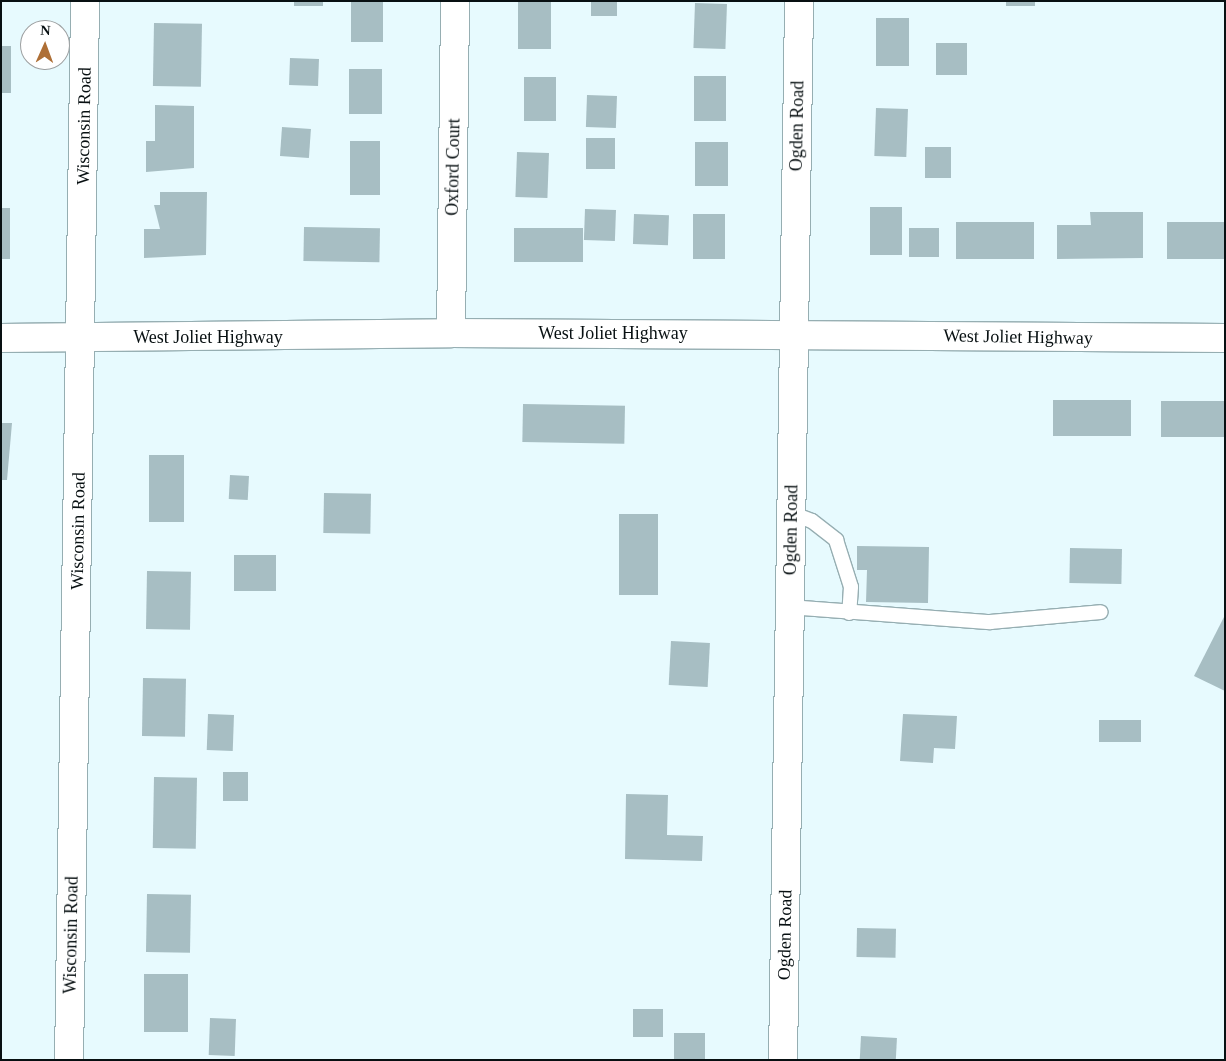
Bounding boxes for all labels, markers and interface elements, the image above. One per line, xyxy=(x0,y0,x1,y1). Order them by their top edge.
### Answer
north arrow xyxy=(20,20,70,70)
text: N xyxy=(40,23,51,38)
street label: Wisconsin Road xyxy=(72,67,96,185)
street label: Ogden Road xyxy=(785,81,809,171)
street label: Oxford Court xyxy=(441,118,465,216)
street label: West Joliet Highway xyxy=(538,322,688,344)
street label: West Joliet Highway xyxy=(943,325,1093,349)
street label: West Joliet Highway xyxy=(133,326,283,348)
street label: Wisconsin Road xyxy=(66,472,90,590)
street label: Ogden Road xyxy=(779,485,803,575)
street label: Wisconsin Road xyxy=(59,876,83,994)
street label: Ogden Road xyxy=(773,890,797,980)

